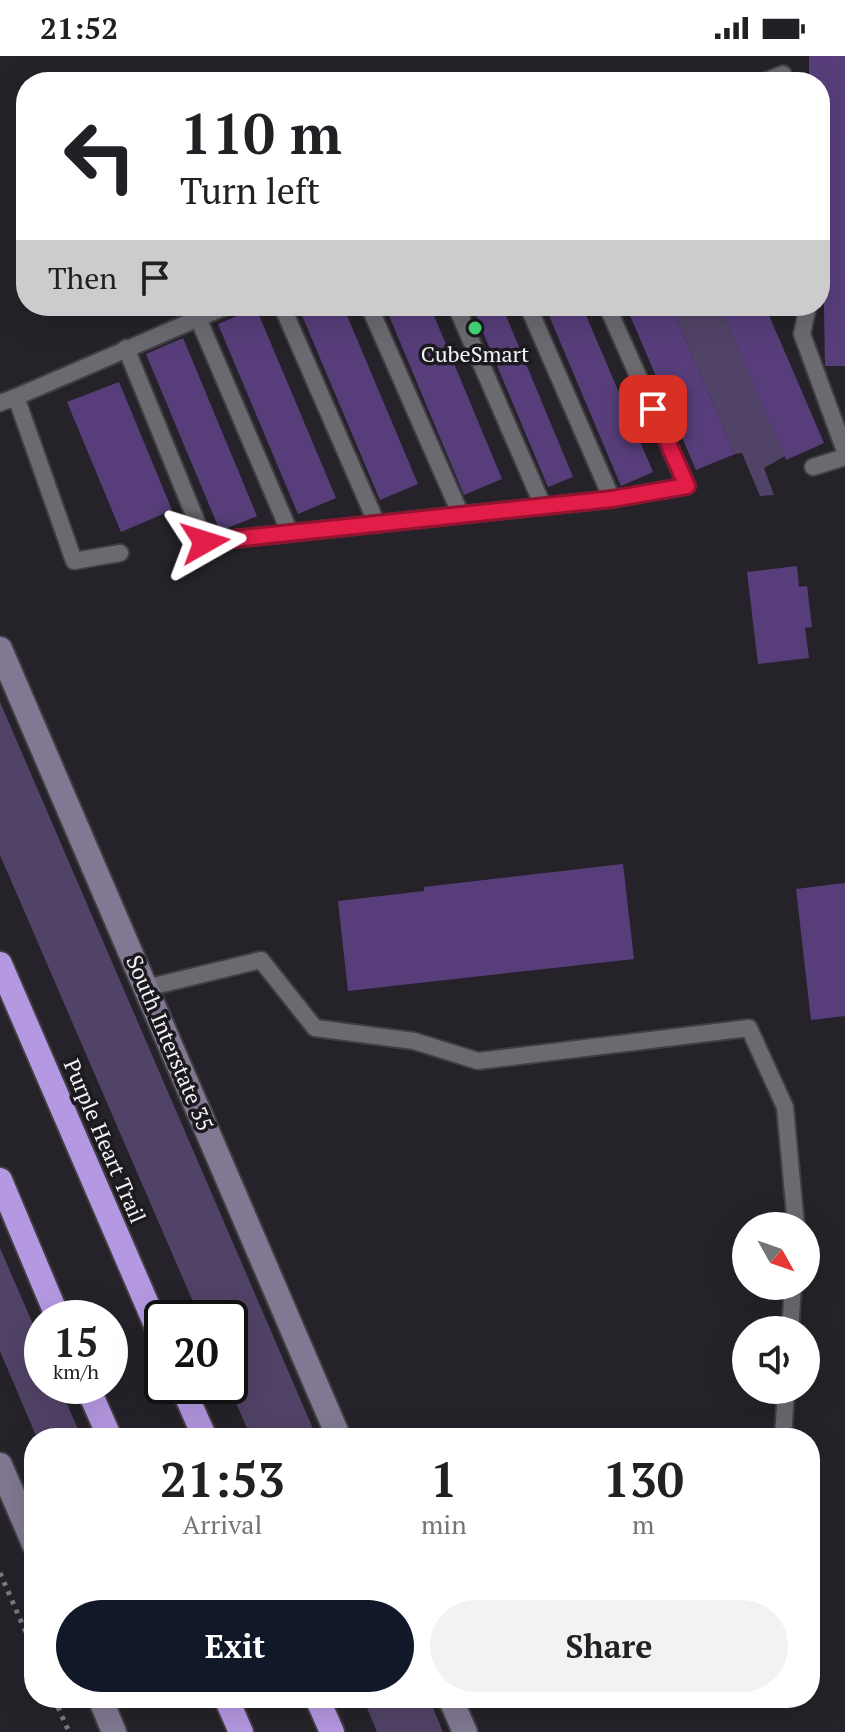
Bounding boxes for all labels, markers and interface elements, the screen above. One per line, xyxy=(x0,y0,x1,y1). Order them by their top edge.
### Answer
text: 21:52 xyxy=(40,8,118,48)
text: 110 m xyxy=(180,96,342,170)
icon: left xyxy=(48,104,152,208)
text: Turn left xyxy=(180,167,320,214)
icon: arrive xyxy=(133,256,177,300)
text: Then xyxy=(48,258,117,298)
marker: CubeSmart xyxy=(466,319,484,337)
place label: CubeSmart xyxy=(421,339,529,368)
pin xyxy=(619,375,687,443)
icon: arrive xyxy=(631,387,675,431)
position arrow xyxy=(163,500,247,584)
street label: South Interstate 35 xyxy=(120,950,221,1135)
street label: Purple Heart Trail xyxy=(58,1054,153,1227)
north arrow xyxy=(732,1212,820,1300)
map controls xyxy=(732,1212,820,1404)
speed limit sign: 20 xyxy=(144,1300,248,1404)
text: 15 xyxy=(53,1315,99,1368)
button: sound xyxy=(732,1316,820,1404)
text: km/h xyxy=(53,1358,99,1385)
text: 21:53 xyxy=(160,1447,285,1511)
text: 1 xyxy=(430,1447,457,1511)
text: 130 xyxy=(603,1447,684,1511)
text: Arrival xyxy=(183,1507,262,1541)
text: min xyxy=(421,1507,467,1541)
text: m xyxy=(632,1507,655,1541)
button: Exit xyxy=(56,1600,414,1692)
button: Share xyxy=(430,1600,788,1692)

